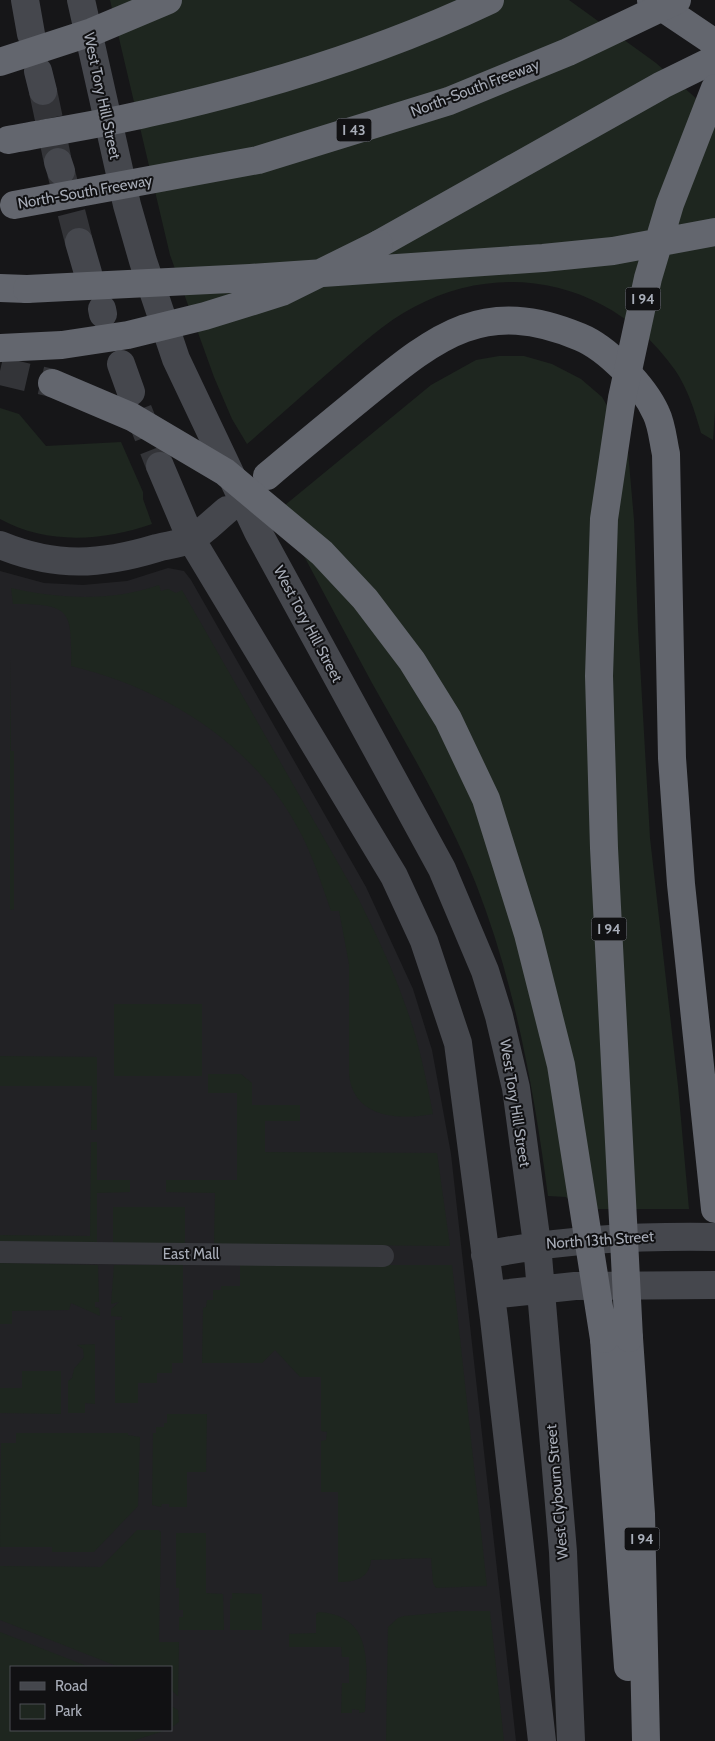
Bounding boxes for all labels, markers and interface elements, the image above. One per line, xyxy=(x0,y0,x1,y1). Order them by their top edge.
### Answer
street label: West Tory Hill Street xyxy=(80,31,124,161)
street label: North-South Freeway xyxy=(408,55,542,121)
road number: I 43 xyxy=(336,118,372,142)
street label: North-South Freeway xyxy=(16,171,154,213)
road number: I 94 xyxy=(626,288,660,310)
street label: West Tory Hill Street xyxy=(270,563,346,685)
road number: I 94 xyxy=(592,918,626,941)
street label: West Tory Hill Street xyxy=(496,1038,534,1168)
street label: North 13th Street xyxy=(545,1227,655,1253)
street label: East Mall xyxy=(163,1245,220,1263)
street label: West Clybourn Street xyxy=(542,1424,572,1560)
road number: I 94 xyxy=(624,1528,660,1550)
legend xyxy=(10,1666,172,1731)
text: Road xyxy=(55,1677,88,1695)
text: Park xyxy=(55,1702,82,1720)

